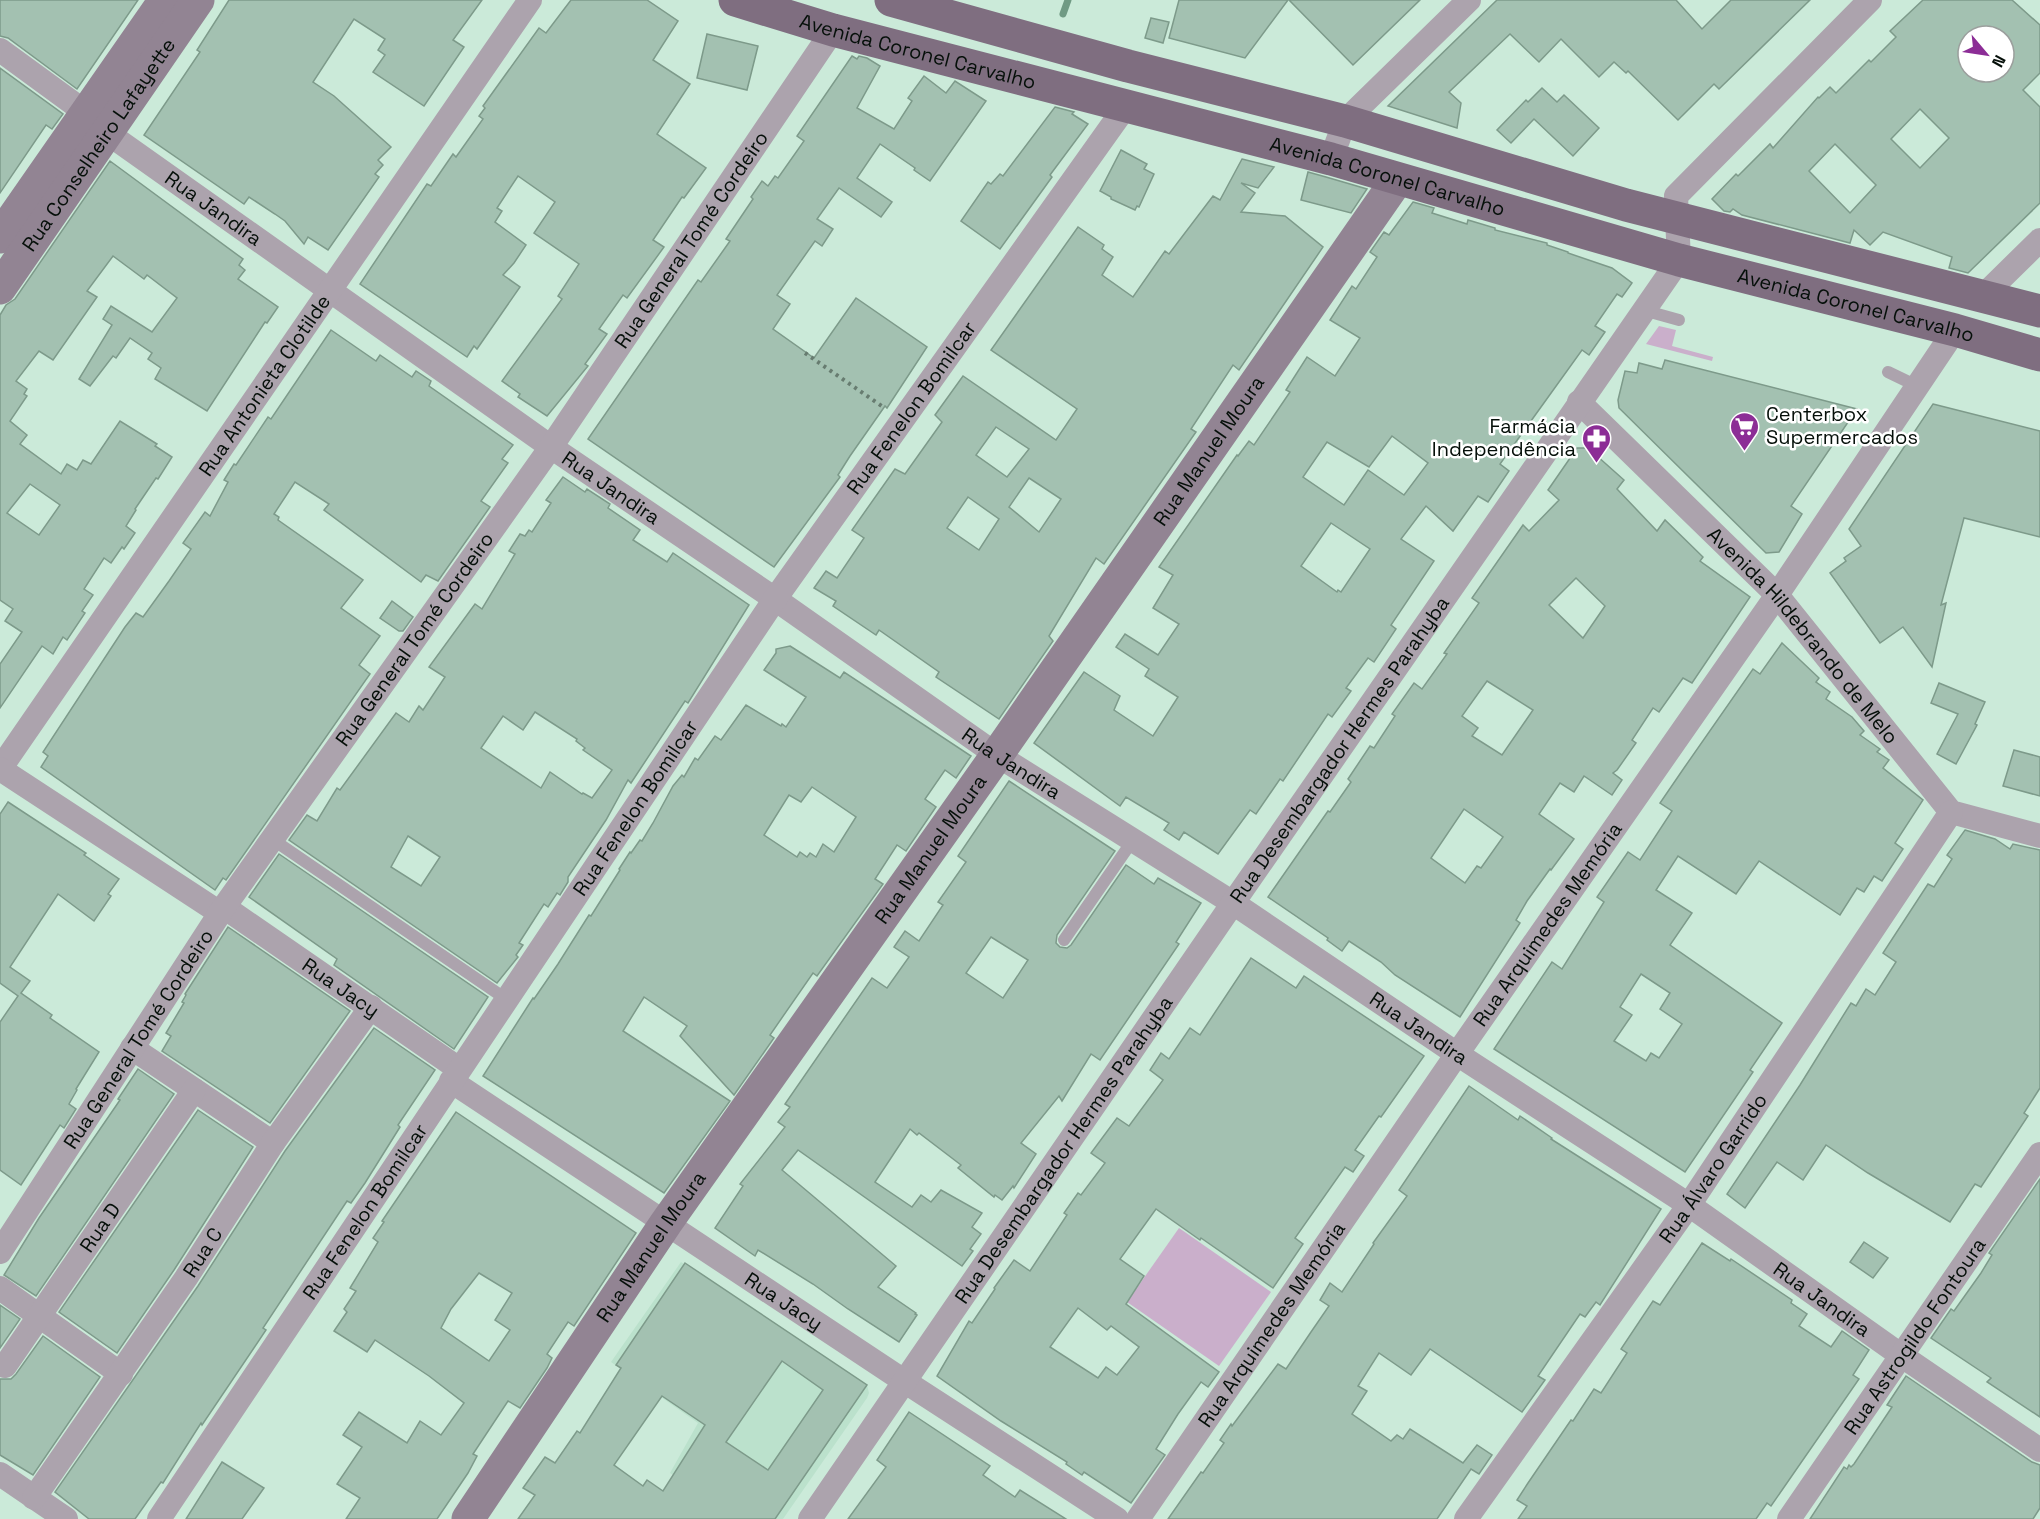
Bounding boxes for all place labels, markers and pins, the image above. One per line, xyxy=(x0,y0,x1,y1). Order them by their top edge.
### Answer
place label: Centerbox Supermercados xyxy=(1766,401,1918,450)
supermarket icon: Centerbox Supermercados xyxy=(1729,410,1761,452)
place label: Farmácia Independência xyxy=(1432,413,1576,462)
pharmacy icon: Farmácia Independência xyxy=(1581,422,1613,464)

